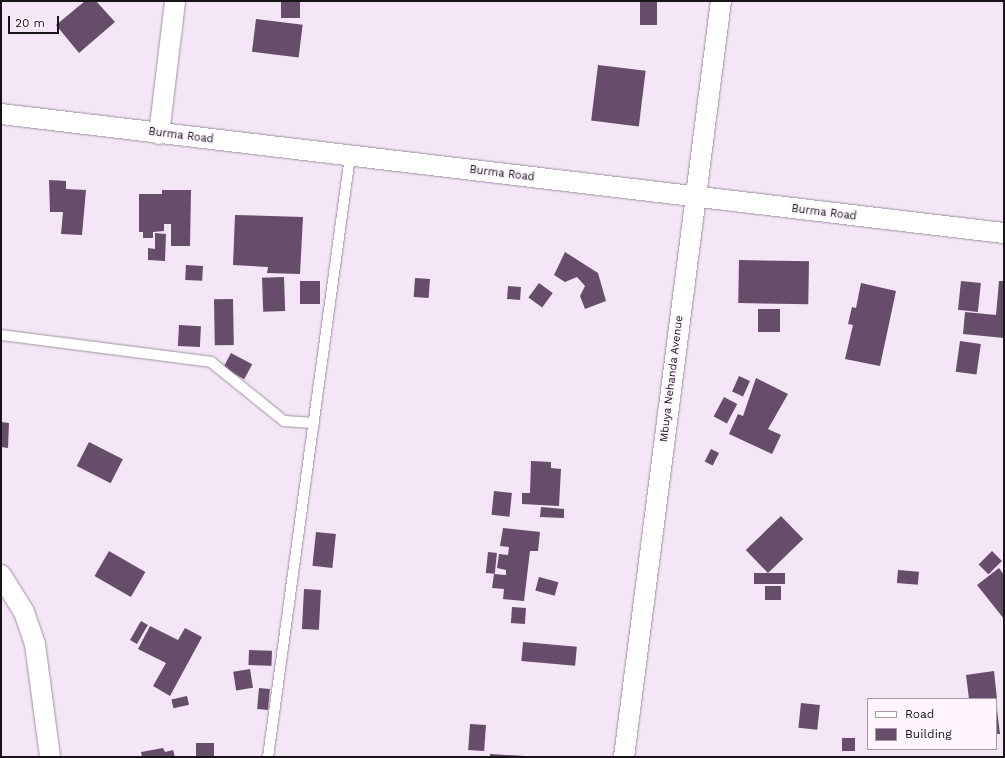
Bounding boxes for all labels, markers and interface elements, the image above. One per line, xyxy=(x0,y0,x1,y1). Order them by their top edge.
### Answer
scale bar xyxy=(10,8,61,34)
text: 20 m xyxy=(15,16,45,30)
street label: Burma Road xyxy=(148,125,214,147)
street label: Burma Road xyxy=(469,163,535,185)
street label: Burma Road xyxy=(791,202,857,224)
street label: Mbuya Nehanda Avenue xyxy=(658,314,686,444)
legend xyxy=(867,698,997,750)
text: Road xyxy=(905,707,934,721)
text: Building xyxy=(905,727,952,741)

